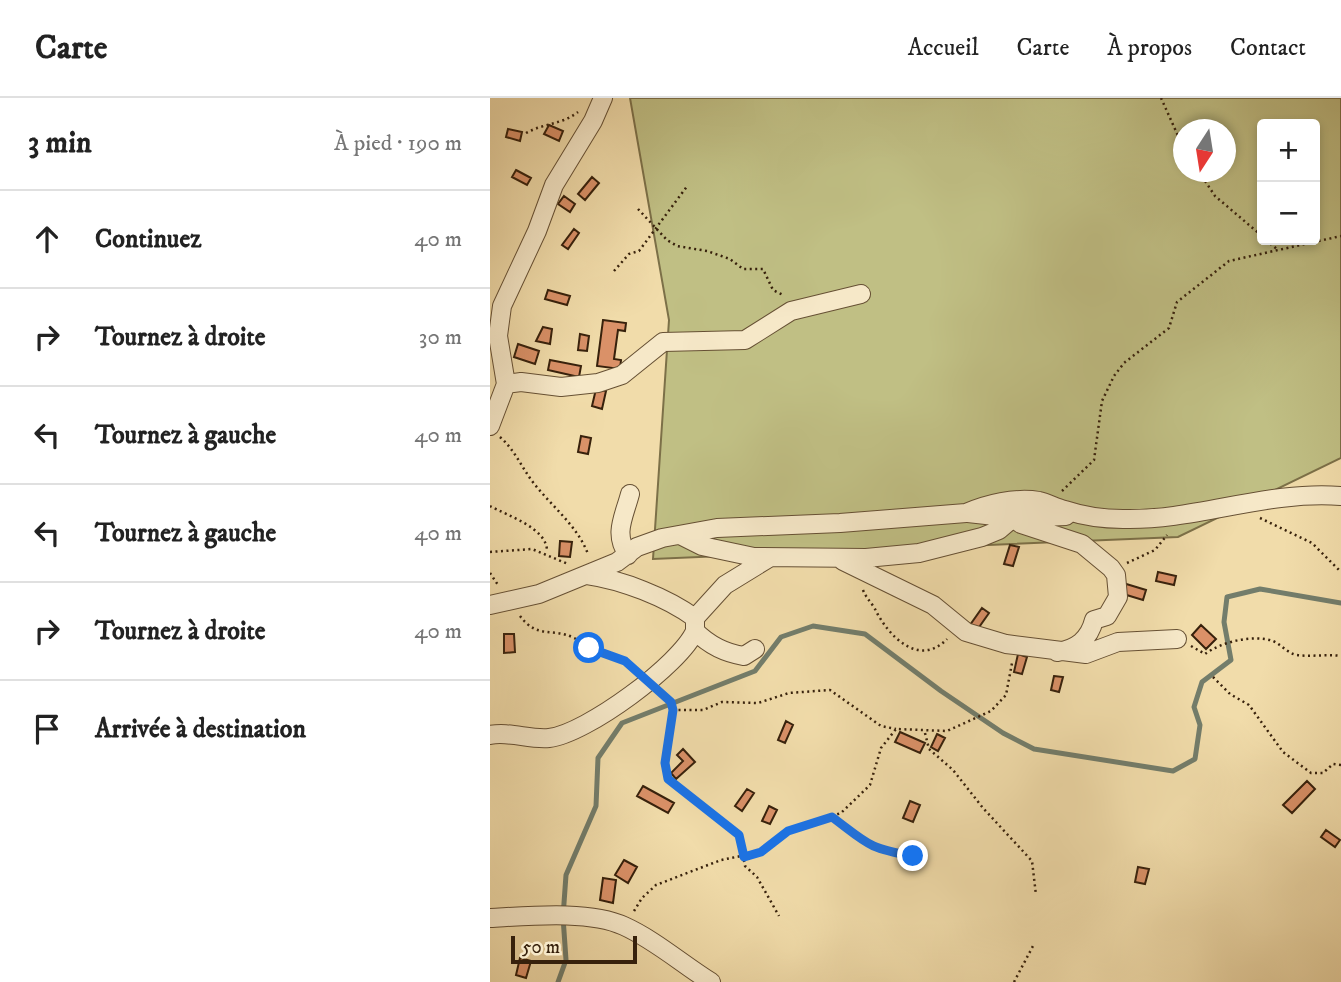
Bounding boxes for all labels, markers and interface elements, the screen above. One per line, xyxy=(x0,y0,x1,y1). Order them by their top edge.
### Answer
text: Carte xyxy=(35,28,107,69)
text: Accueil xyxy=(908,33,979,63)
text: Carte xyxy=(1017,33,1069,63)
text: À propos xyxy=(1107,33,1192,63)
text: Contact xyxy=(1230,33,1306,63)
north arrow xyxy=(1173,119,1236,182)
map controls xyxy=(1257,119,1320,245)
button: + xyxy=(1257,119,1320,182)
text: 3 min xyxy=(28,125,92,162)
text: À pied · 190 m xyxy=(334,129,462,158)
button: − xyxy=(1257,182,1320,245)
icon: ahead xyxy=(28,220,66,258)
text: Continuez xyxy=(95,223,201,256)
text: 40 m xyxy=(414,225,462,254)
icon: right xyxy=(28,318,66,356)
text: Tournez à droite xyxy=(95,321,266,354)
text: 30 m xyxy=(419,323,462,352)
icon: left xyxy=(28,416,66,454)
text: Tournez à gauche xyxy=(95,419,276,452)
text: 40 m xyxy=(414,421,462,450)
icon: left xyxy=(28,514,66,552)
text: Tournez à gauche xyxy=(95,517,276,550)
text: 40 m xyxy=(414,519,462,548)
icon: right xyxy=(28,612,66,650)
text: Tournez à droite xyxy=(95,615,266,648)
text: 40 m xyxy=(414,617,462,646)
route start xyxy=(573,632,604,663)
icon: arrive xyxy=(28,710,66,748)
text: Arrivée à destination xyxy=(95,713,306,746)
route end xyxy=(897,840,928,871)
scale bar xyxy=(511,933,637,965)
text: 50 m xyxy=(522,936,560,959)

